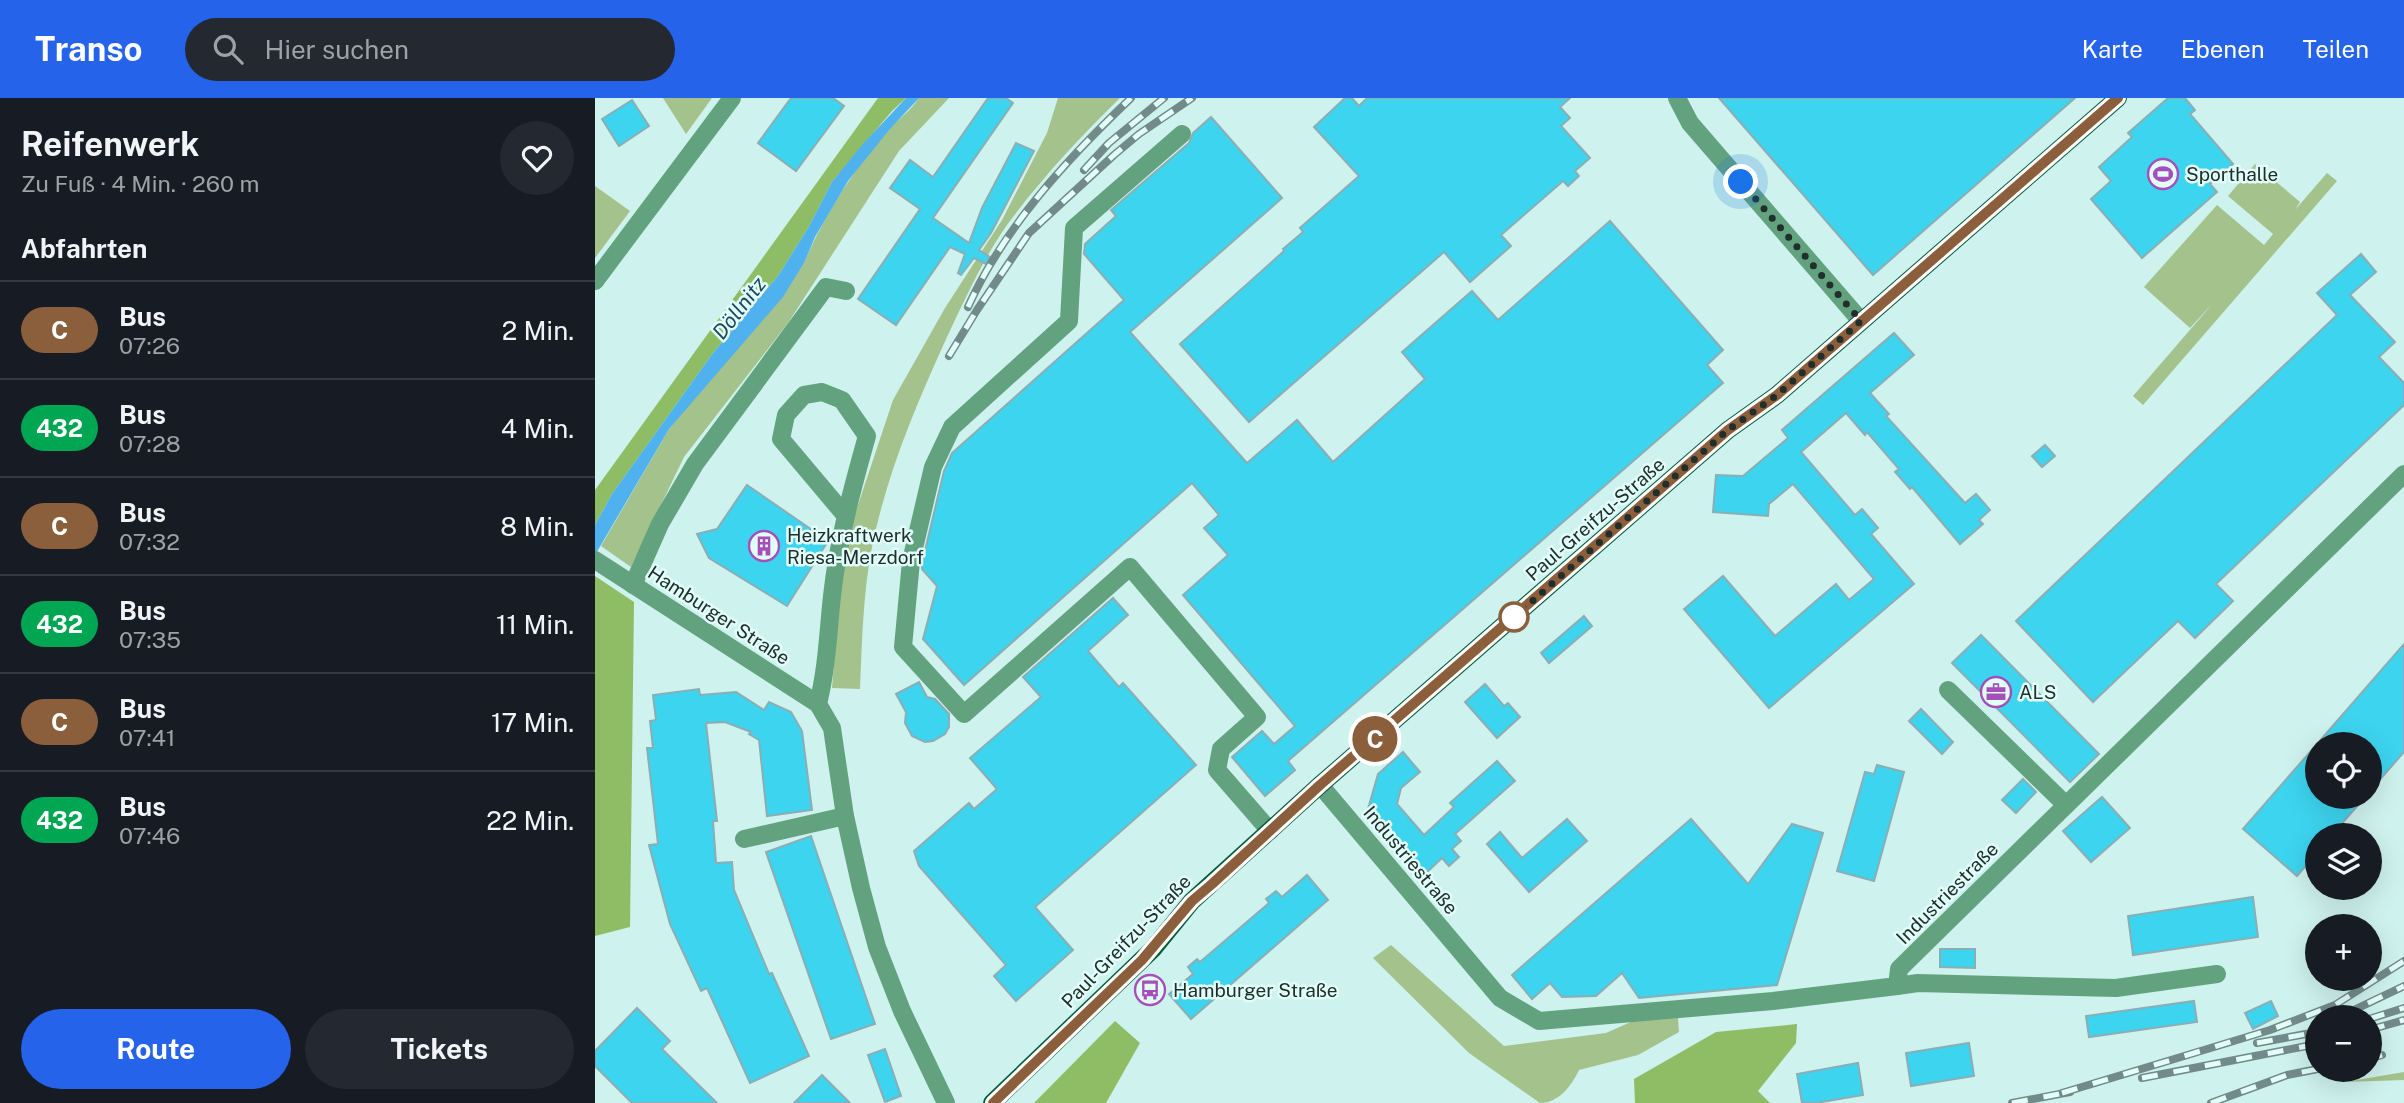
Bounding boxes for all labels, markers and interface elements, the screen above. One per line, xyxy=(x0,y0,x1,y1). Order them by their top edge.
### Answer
search box xyxy=(185,18,675,81)
text: Transo xyxy=(35,30,143,68)
icon: search xyxy=(209,30,247,68)
text: Hier suchen xyxy=(265,34,409,65)
text: Karte xyxy=(2082,35,2143,63)
text: Ebenen xyxy=(2181,35,2265,63)
text: Teilen xyxy=(2303,35,2369,63)
button: heart xyxy=(500,121,574,195)
text: Reifenwerk xyxy=(21,125,199,163)
sports icon: Sporthalle xyxy=(2146,157,2180,191)
place label: Sporthalle xyxy=(2186,163,2278,185)
your location xyxy=(1723,164,1758,199)
text: Zu Fuß · 4 Min. · 260 m xyxy=(21,170,260,197)
text: Abfahrten xyxy=(21,233,147,264)
water label: Döllnitz xyxy=(707,272,771,344)
text: Bus xyxy=(119,301,166,332)
text: 2 Min. xyxy=(502,315,574,346)
text: C xyxy=(51,316,68,344)
text: 07:26 xyxy=(119,332,180,359)
text: Bus xyxy=(119,399,166,430)
text: 4 Min. xyxy=(501,413,574,444)
text: 432 xyxy=(36,414,83,442)
text: 07:28 xyxy=(119,430,181,457)
street label: Paul-Greifzu-Straße xyxy=(1521,453,1669,585)
text: Bus xyxy=(119,497,166,528)
text: 8 Min. xyxy=(500,511,574,542)
text: C xyxy=(51,512,68,540)
place label: Heizkraftwerk Riesa-Merzdorf xyxy=(787,524,924,568)
text: 07:32 xyxy=(119,528,180,555)
building icon: Heizkraftwerk Riesa-Merzdorf xyxy=(747,529,781,563)
street label: Hamburger Straße xyxy=(644,561,794,669)
text: Bus xyxy=(119,595,166,626)
unlabelled marker xyxy=(1499,602,1529,632)
text: 11 Min. xyxy=(496,609,574,640)
text: 432 xyxy=(36,610,83,638)
text: 07:35 xyxy=(119,626,181,653)
office icon: ALS xyxy=(1979,675,2013,709)
place label: ALS xyxy=(2019,681,2056,703)
text: Bus xyxy=(119,693,166,724)
text: 17 Min. xyxy=(491,707,574,738)
text: C xyxy=(51,708,68,736)
line badge: C xyxy=(1352,716,1398,762)
text: 07:41 xyxy=(119,724,175,751)
text: C xyxy=(1366,725,1384,753)
map controls xyxy=(2305,732,2382,1082)
button: locate xyxy=(2305,732,2382,809)
text: Bus xyxy=(119,791,166,822)
street label: Industriestraße xyxy=(1359,801,1463,919)
text: 22 Min. xyxy=(486,805,574,836)
text: 432 xyxy=(36,806,83,834)
text: 07:46 xyxy=(119,822,180,849)
button: layers xyxy=(2305,823,2382,900)
street label: Industriestraße xyxy=(1892,838,2002,948)
street label: Paul-Greifzu-Straße xyxy=(1057,870,1195,1012)
button: + xyxy=(2305,914,2382,991)
bus stop icon: Hamburger Straße xyxy=(1133,973,1167,1007)
place label: Hamburger Straße xyxy=(1173,979,1338,1001)
button: − xyxy=(2305,1005,2382,1082)
button: Route xyxy=(21,1009,291,1089)
button: Tickets xyxy=(305,1009,574,1089)

